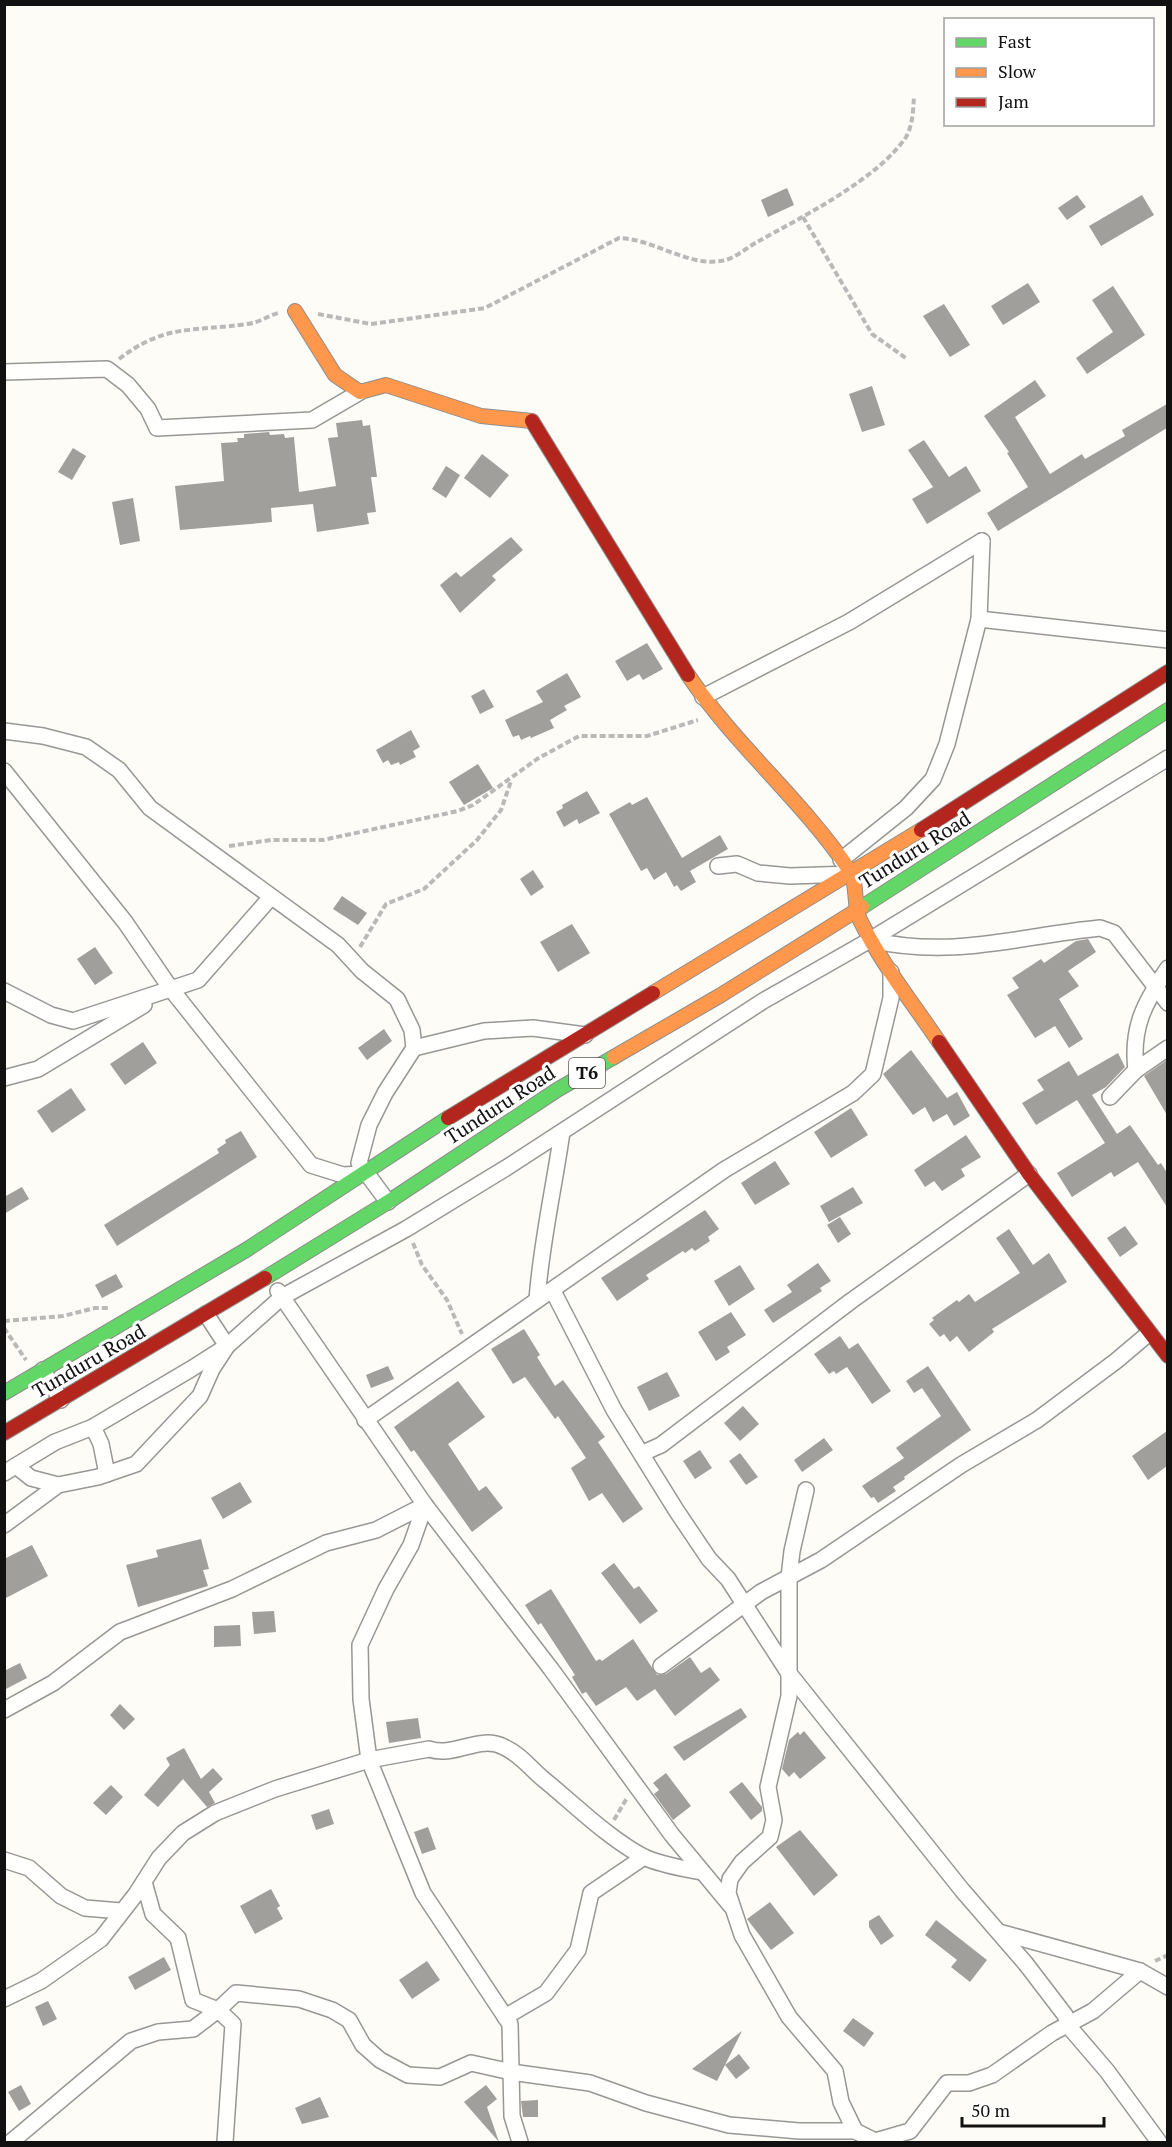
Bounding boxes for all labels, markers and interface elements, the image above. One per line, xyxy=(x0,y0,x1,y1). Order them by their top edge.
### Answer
legend xyxy=(944,18,1154,126)
text: Fast xyxy=(998,29,1032,53)
text: Slow xyxy=(998,59,1037,83)
text: Jam xyxy=(998,89,1029,113)
street label: Tunduru Road xyxy=(854,805,975,895)
road number: T6 xyxy=(569,1058,605,1088)
street label: Tunduru Road xyxy=(439,1059,560,1150)
street label: Tunduru Road xyxy=(27,1317,150,1404)
scale bar xyxy=(962,2090,1104,2128)
text: 50 m xyxy=(971,2098,1011,2122)

